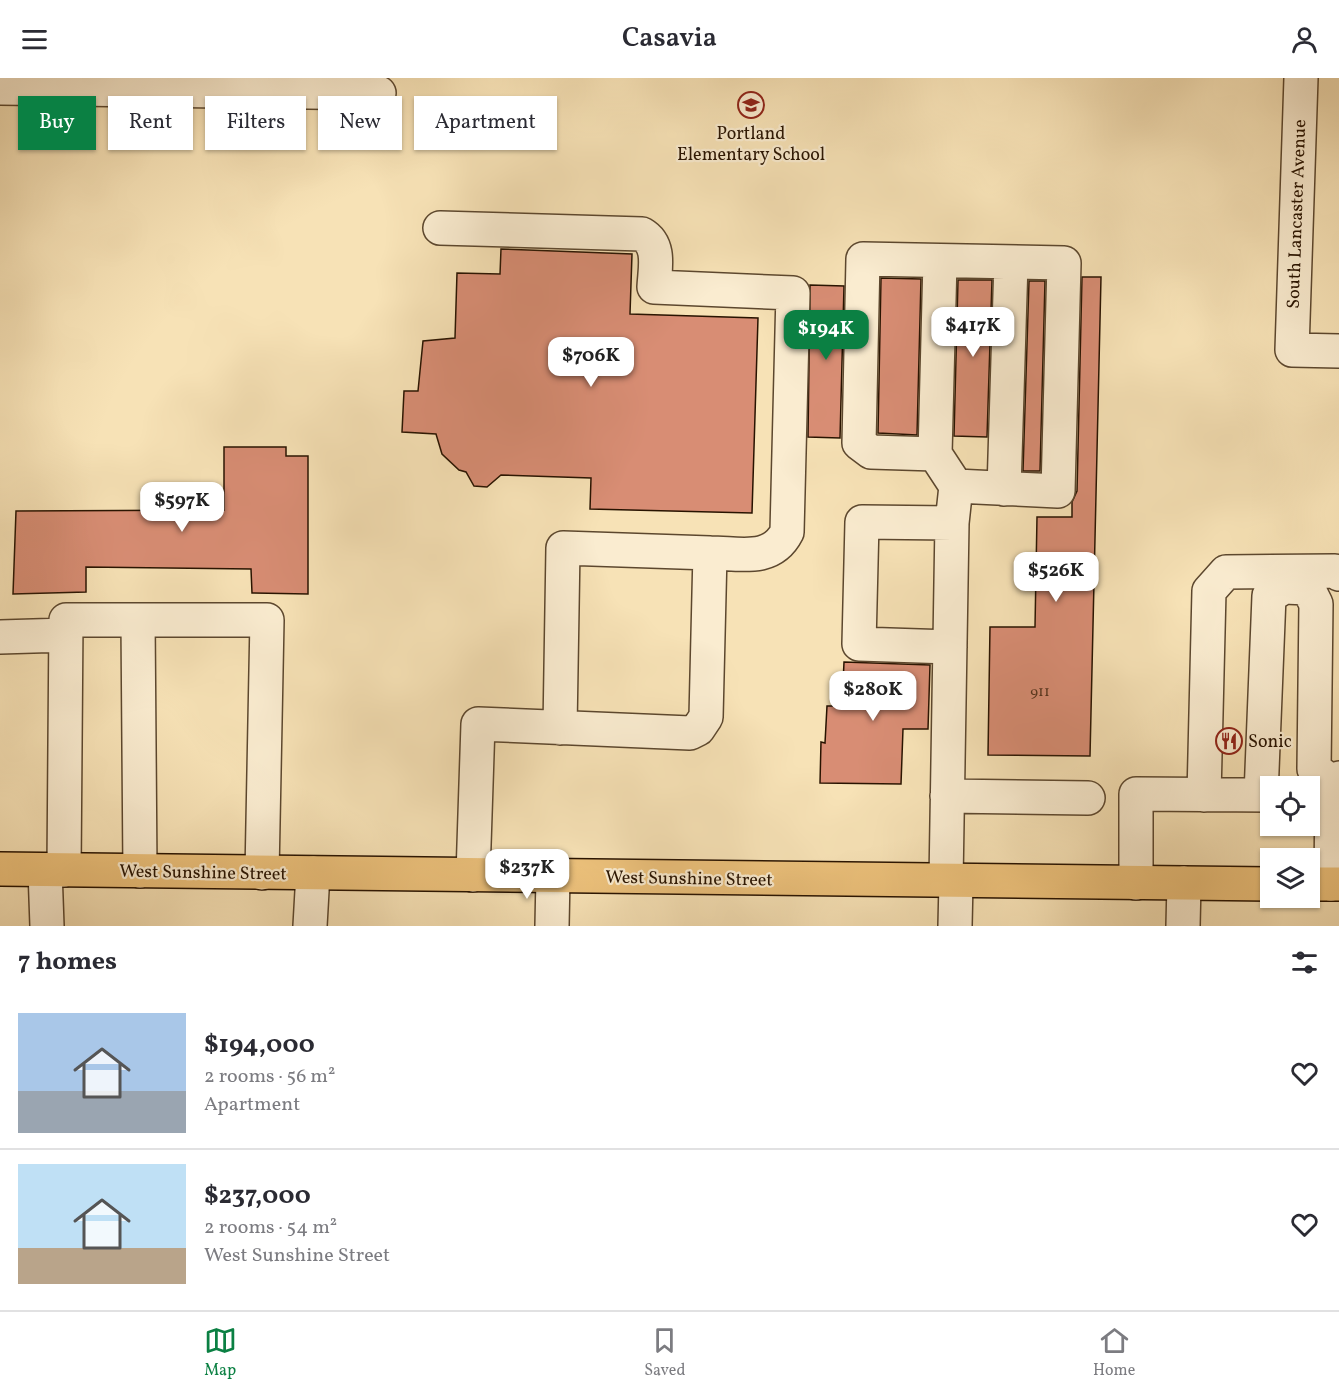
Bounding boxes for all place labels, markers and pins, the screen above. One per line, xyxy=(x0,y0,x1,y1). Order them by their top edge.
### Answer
school or university icon: Portland Elementary School xyxy=(736,90,766,120)
place label: Portland Elementary School xyxy=(677,122,825,168)
pin: $417K xyxy=(931,307,1015,358)
pin: $194K xyxy=(784,310,868,361)
pin: $706K xyxy=(549,337,633,388)
pin: $597K xyxy=(140,482,224,533)
pin: $526K xyxy=(1014,552,1098,603)
pin: $280K xyxy=(831,671,915,722)
restaurant icon: Sonic xyxy=(1214,726,1244,756)
place label: Sonic xyxy=(1248,730,1292,755)
pin: $237K xyxy=(485,849,569,900)

